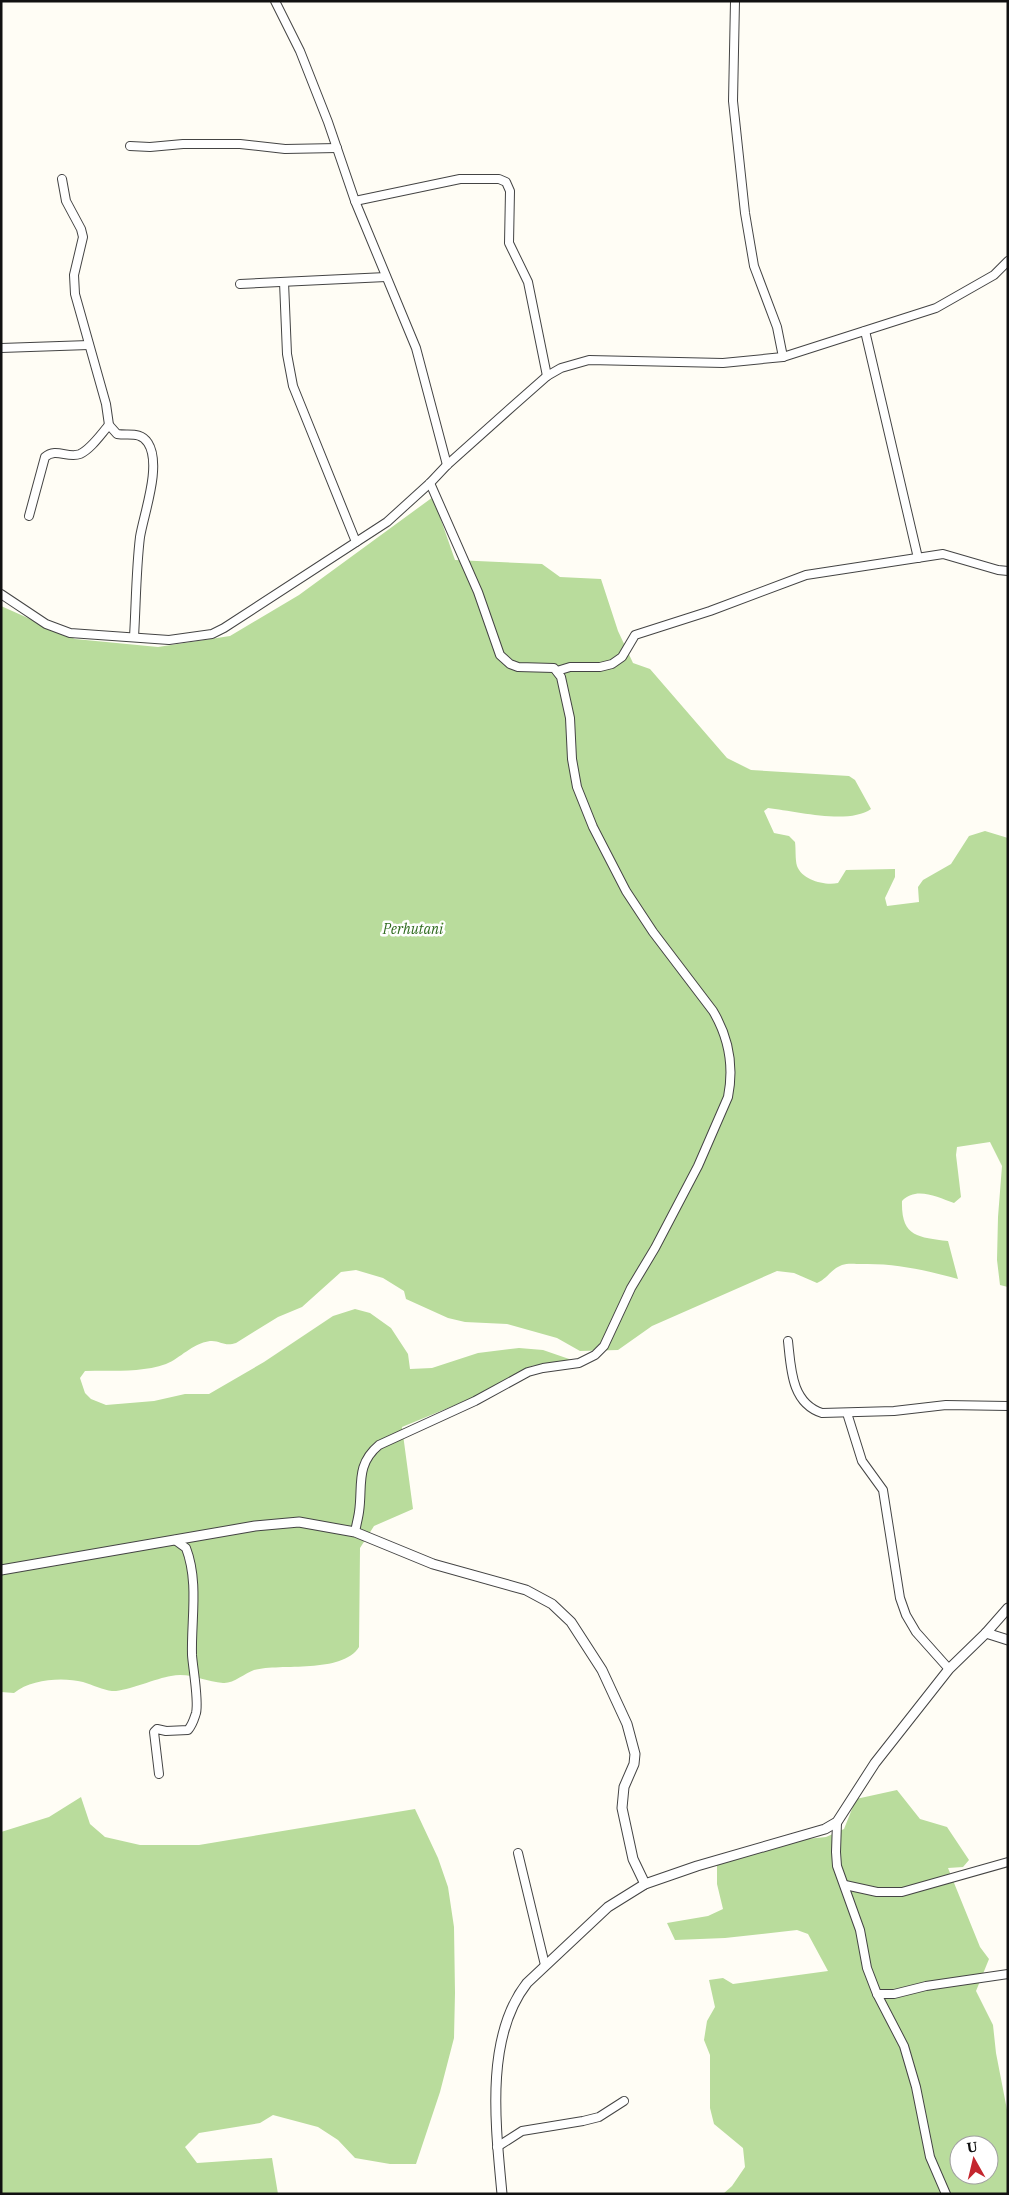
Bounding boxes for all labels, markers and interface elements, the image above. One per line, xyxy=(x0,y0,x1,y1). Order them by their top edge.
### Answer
park label: Perhutani xyxy=(382,920,444,938)
north arrow xyxy=(949,2135,999,2185)
text: U xyxy=(966,2137,979,2157)

